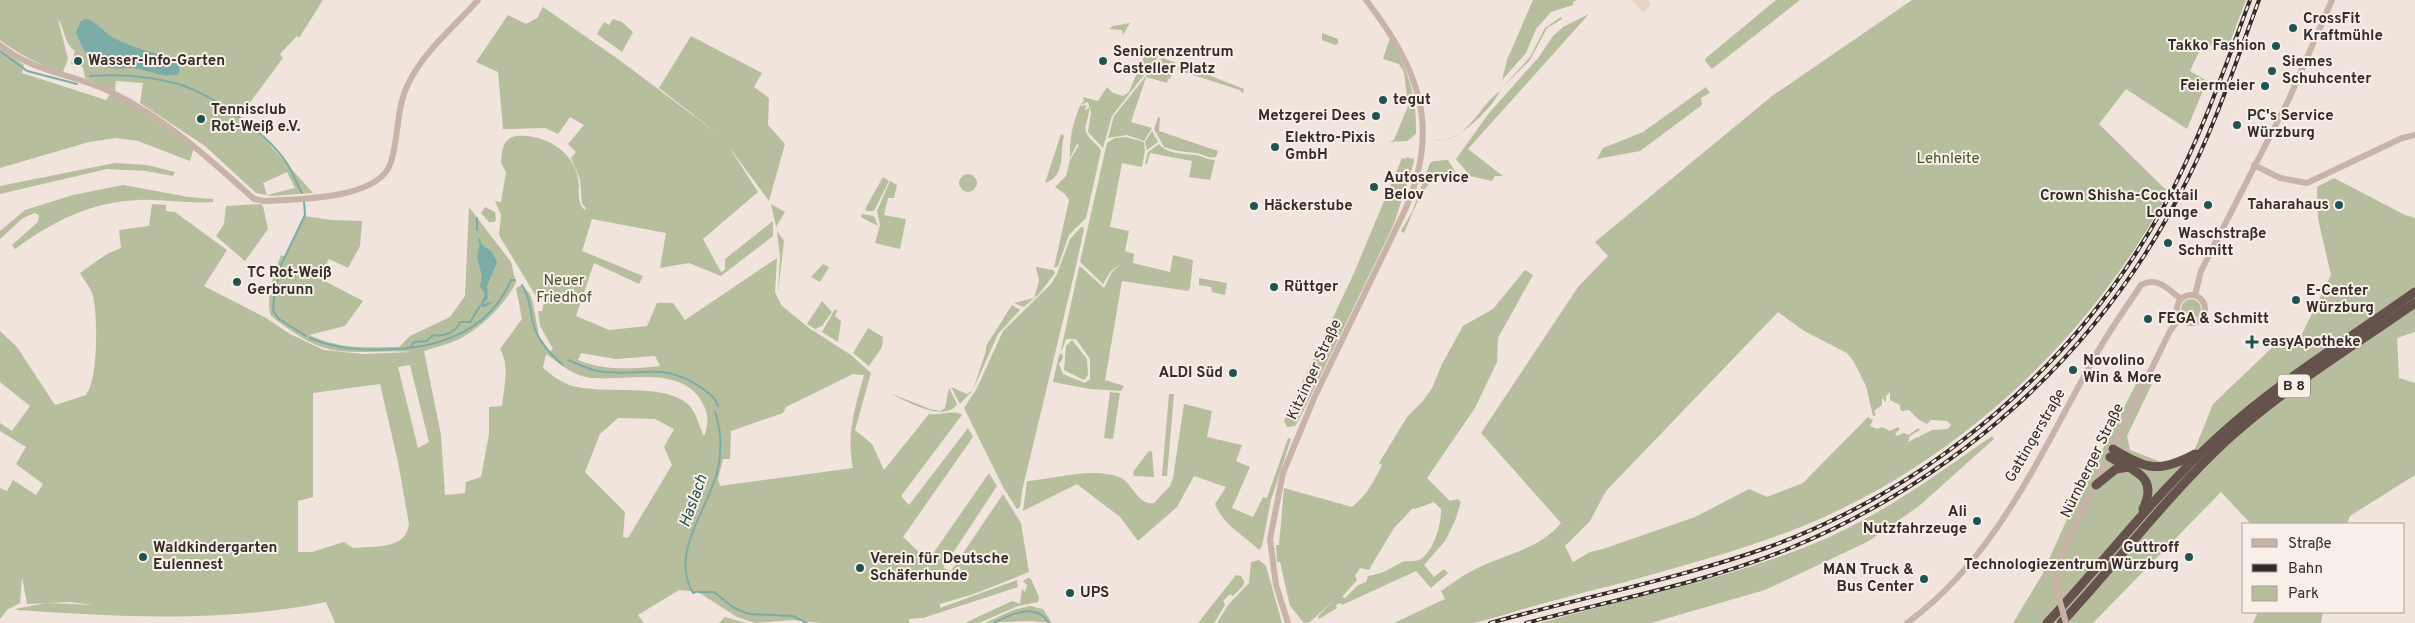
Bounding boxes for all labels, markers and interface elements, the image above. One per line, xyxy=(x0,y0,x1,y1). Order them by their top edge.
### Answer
place label: CrossFit Kraftmühle xyxy=(2303,10,2383,46)
marker: CrossFit Kraftmühle xyxy=(2287,22,2299,34)
place label: Takko Fashion xyxy=(2168,37,2266,56)
marker: Takko Fashion xyxy=(2270,40,2282,52)
place label: Seniorenzentrum Casteller Platz xyxy=(1113,43,1234,79)
place label: Wasser-Info-Garten xyxy=(88,52,225,71)
place label: Siemes Schuhcenter xyxy=(2282,53,2372,89)
marker: Wasser-Info-Garten xyxy=(72,55,84,67)
marker: Seniorenzentrum Casteller Platz xyxy=(1097,55,1109,67)
marker: Siemes Schuhcenter xyxy=(2266,65,2278,77)
place label: Feiermeier xyxy=(2180,77,2256,96)
marker: Feiermeier xyxy=(2259,80,2271,92)
place label: tegut xyxy=(1393,91,1431,110)
marker: tegut xyxy=(1377,94,1389,106)
place label: Tennisclub Rot-Weiß e.V. xyxy=(211,101,301,137)
place label: Metzgerei Dees xyxy=(1258,107,1366,126)
place label: PC's Service Würzburg xyxy=(2247,107,2334,143)
marker: Metzgerei Dees xyxy=(1370,110,1382,122)
marker: Tennisclub Rot-Weiß e.V. xyxy=(195,113,207,125)
marker: PC's Service Würzburg xyxy=(2231,119,2243,131)
place label: Elektro-Pixis GmbH xyxy=(1285,129,1375,165)
marker: Elektro-Pixis GmbH xyxy=(1269,141,1281,153)
park label: Lehnleite xyxy=(1917,150,1979,169)
place label: Autoservice Belov xyxy=(1384,169,1469,205)
marker: Autoservice Belov xyxy=(1368,181,1380,193)
place label: Crown Shisha-Cocktail Lounge xyxy=(2040,187,2198,223)
place label: Taharahaus xyxy=(2247,196,2329,215)
place label: Häckerstube xyxy=(1264,197,1353,216)
marker: Crown Shisha-Cocktail Lounge xyxy=(2202,199,2214,211)
marker: Taharahaus xyxy=(2333,199,2345,211)
marker: Häckerstube xyxy=(1248,200,1260,212)
place label: Waschstraße Schmitt xyxy=(2178,225,2266,261)
marker: Waschstraße Schmitt xyxy=(2162,237,2174,249)
place label: TC Rot-Weiß Gerbrunn xyxy=(247,264,332,300)
park label: Neuer Friedhof xyxy=(536,272,592,308)
marker: TC Rot-Weiß Gerbrunn xyxy=(231,276,243,288)
place label: Rüttger xyxy=(1284,278,1339,297)
marker: Rüttger xyxy=(1268,281,1280,293)
place label: E-Center Würzburg xyxy=(2306,282,2374,318)
marker: E-Center Würzburg xyxy=(2290,294,2302,306)
place label: FEGA & Schmitt xyxy=(2158,310,2269,329)
marker: FEGA & Schmitt xyxy=(2142,313,2154,325)
street label: Kitzinger Straße xyxy=(1283,317,1347,423)
place label: easyApotheke xyxy=(2262,333,2361,352)
marker: easyApotheke xyxy=(2246,336,2258,348)
place label: Novolino Win & More xyxy=(2083,352,2162,388)
place label: ALDI Süd xyxy=(1158,364,1223,383)
marker: Novolino Win & More xyxy=(2067,364,2079,376)
marker: ALDI Süd xyxy=(1227,367,1239,379)
road number: B 8 xyxy=(2278,374,2310,398)
street label: Gattingerstraße xyxy=(2001,386,2071,486)
street label: Nürnberger Straße xyxy=(2057,401,2129,521)
water label: Haslach xyxy=(675,472,713,530)
place label: Ali Nutzfahrzeuge xyxy=(1863,503,1967,539)
marker: Ali Nutzfahrzeuge xyxy=(1971,515,1983,527)
legend xyxy=(2242,523,2405,613)
text: Straße xyxy=(2288,535,2332,554)
place label: Waldkindergarten Eulennest xyxy=(153,539,278,575)
place label: Guttroff Technologiezentrum Würzburg xyxy=(1964,539,2179,575)
place label: Verein für Deutsche Schäferhunde xyxy=(870,550,1009,586)
marker: Waldkindergarten Eulennest xyxy=(137,551,149,563)
marker: Guttroff Technologiezentrum Würzburg xyxy=(2183,551,2195,563)
text: Bahn xyxy=(2288,560,2323,579)
place label: MAN Truck & Bus Center xyxy=(1823,561,1915,597)
marker: Verein für Deutsche Schäferhunde xyxy=(854,562,866,574)
marker: MAN Truck & Bus Center xyxy=(1918,573,1930,585)
place label: UPS xyxy=(1080,584,1109,603)
text: Park xyxy=(2288,585,2319,604)
marker: UPS xyxy=(1064,587,1076,599)

